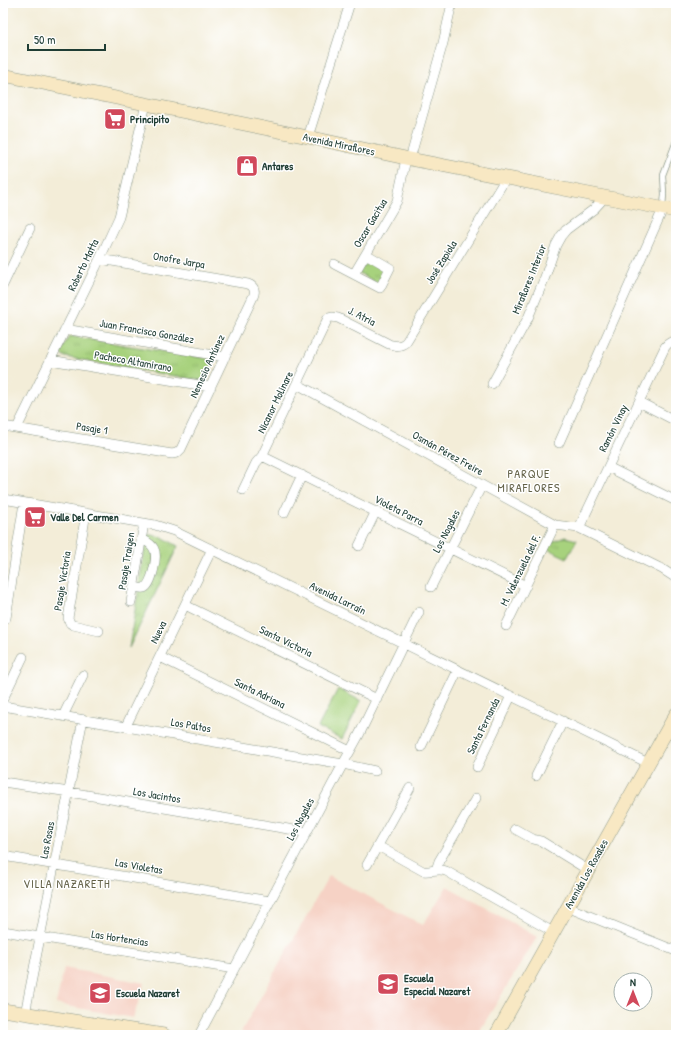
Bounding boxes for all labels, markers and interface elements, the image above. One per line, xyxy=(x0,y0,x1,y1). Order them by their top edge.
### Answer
scale bar xyxy=(28,26,105,52)
text: 50 m xyxy=(34,31,55,48)
supermarket icon: Principito xyxy=(102,106,128,132)
place label: Principito xyxy=(130,112,170,127)
street label: Avenida Miraflores xyxy=(302,130,376,158)
shop icon: Antares xyxy=(234,153,260,179)
place label: Antares xyxy=(262,159,294,173)
street label: Oscar Gacitua xyxy=(350,195,390,250)
street label: Roberto Matta xyxy=(64,236,102,293)
street label: José Zapiola xyxy=(422,237,460,286)
street label: Miraflores Interior xyxy=(509,241,550,316)
street label: Onofre Jarpa xyxy=(152,249,207,272)
street label: J. Atria xyxy=(346,303,379,329)
street label: Juan Francisco González xyxy=(99,316,196,346)
street label: Nemesio Antúnez xyxy=(186,332,228,400)
street label: Pacheco Altamirano xyxy=(93,347,173,375)
street label: Nicanor Molinare xyxy=(254,368,296,435)
street label: Ramón Vinay xyxy=(595,402,631,454)
street label: Pasaje 1 xyxy=(75,419,109,437)
street label: Osmán Pérez Freire xyxy=(410,428,486,479)
district label: PARQUE MIRAFLORES xyxy=(497,465,561,496)
street label: Violeta Parra xyxy=(372,492,427,529)
supermarket icon: Valle Del Carmen xyxy=(22,504,48,530)
street label: Los Nogales xyxy=(429,507,463,555)
place label: Valle Del Carmen xyxy=(50,510,119,524)
street label: Pasaje Traigen xyxy=(115,531,137,591)
street label: M. Valenzuela del F. xyxy=(497,532,543,608)
street label: Pasaje Victoria xyxy=(50,550,74,612)
street label: Avenida Larraín xyxy=(307,578,369,618)
street label: Nueva xyxy=(147,618,170,646)
street label: Santa Victoria xyxy=(257,622,315,660)
street label: Santa Adriana xyxy=(232,675,288,712)
street label: Santa Fernanda xyxy=(463,695,503,756)
street label: Los Paltos xyxy=(170,715,212,735)
street label: Los Jacintos xyxy=(132,784,182,806)
street label: Los Nogales xyxy=(283,795,317,843)
street label: Las Rosas xyxy=(37,820,57,860)
street label: Avenida Los Rosales xyxy=(561,837,611,911)
street label: Las Violetas xyxy=(114,855,164,877)
district label: VILLA NAZARETH xyxy=(23,875,111,892)
street label: Las Hortencias xyxy=(91,927,149,949)
school or university icon: Escuela Especial Nazaret xyxy=(375,971,401,997)
place label: Escuela Especial Nazaret xyxy=(404,971,471,999)
north arrow xyxy=(613,972,653,1012)
text: N xyxy=(630,975,636,989)
school or university icon: Escuela Nazaret xyxy=(87,980,113,1006)
place label: Escuela Nazaret xyxy=(116,986,181,1000)

